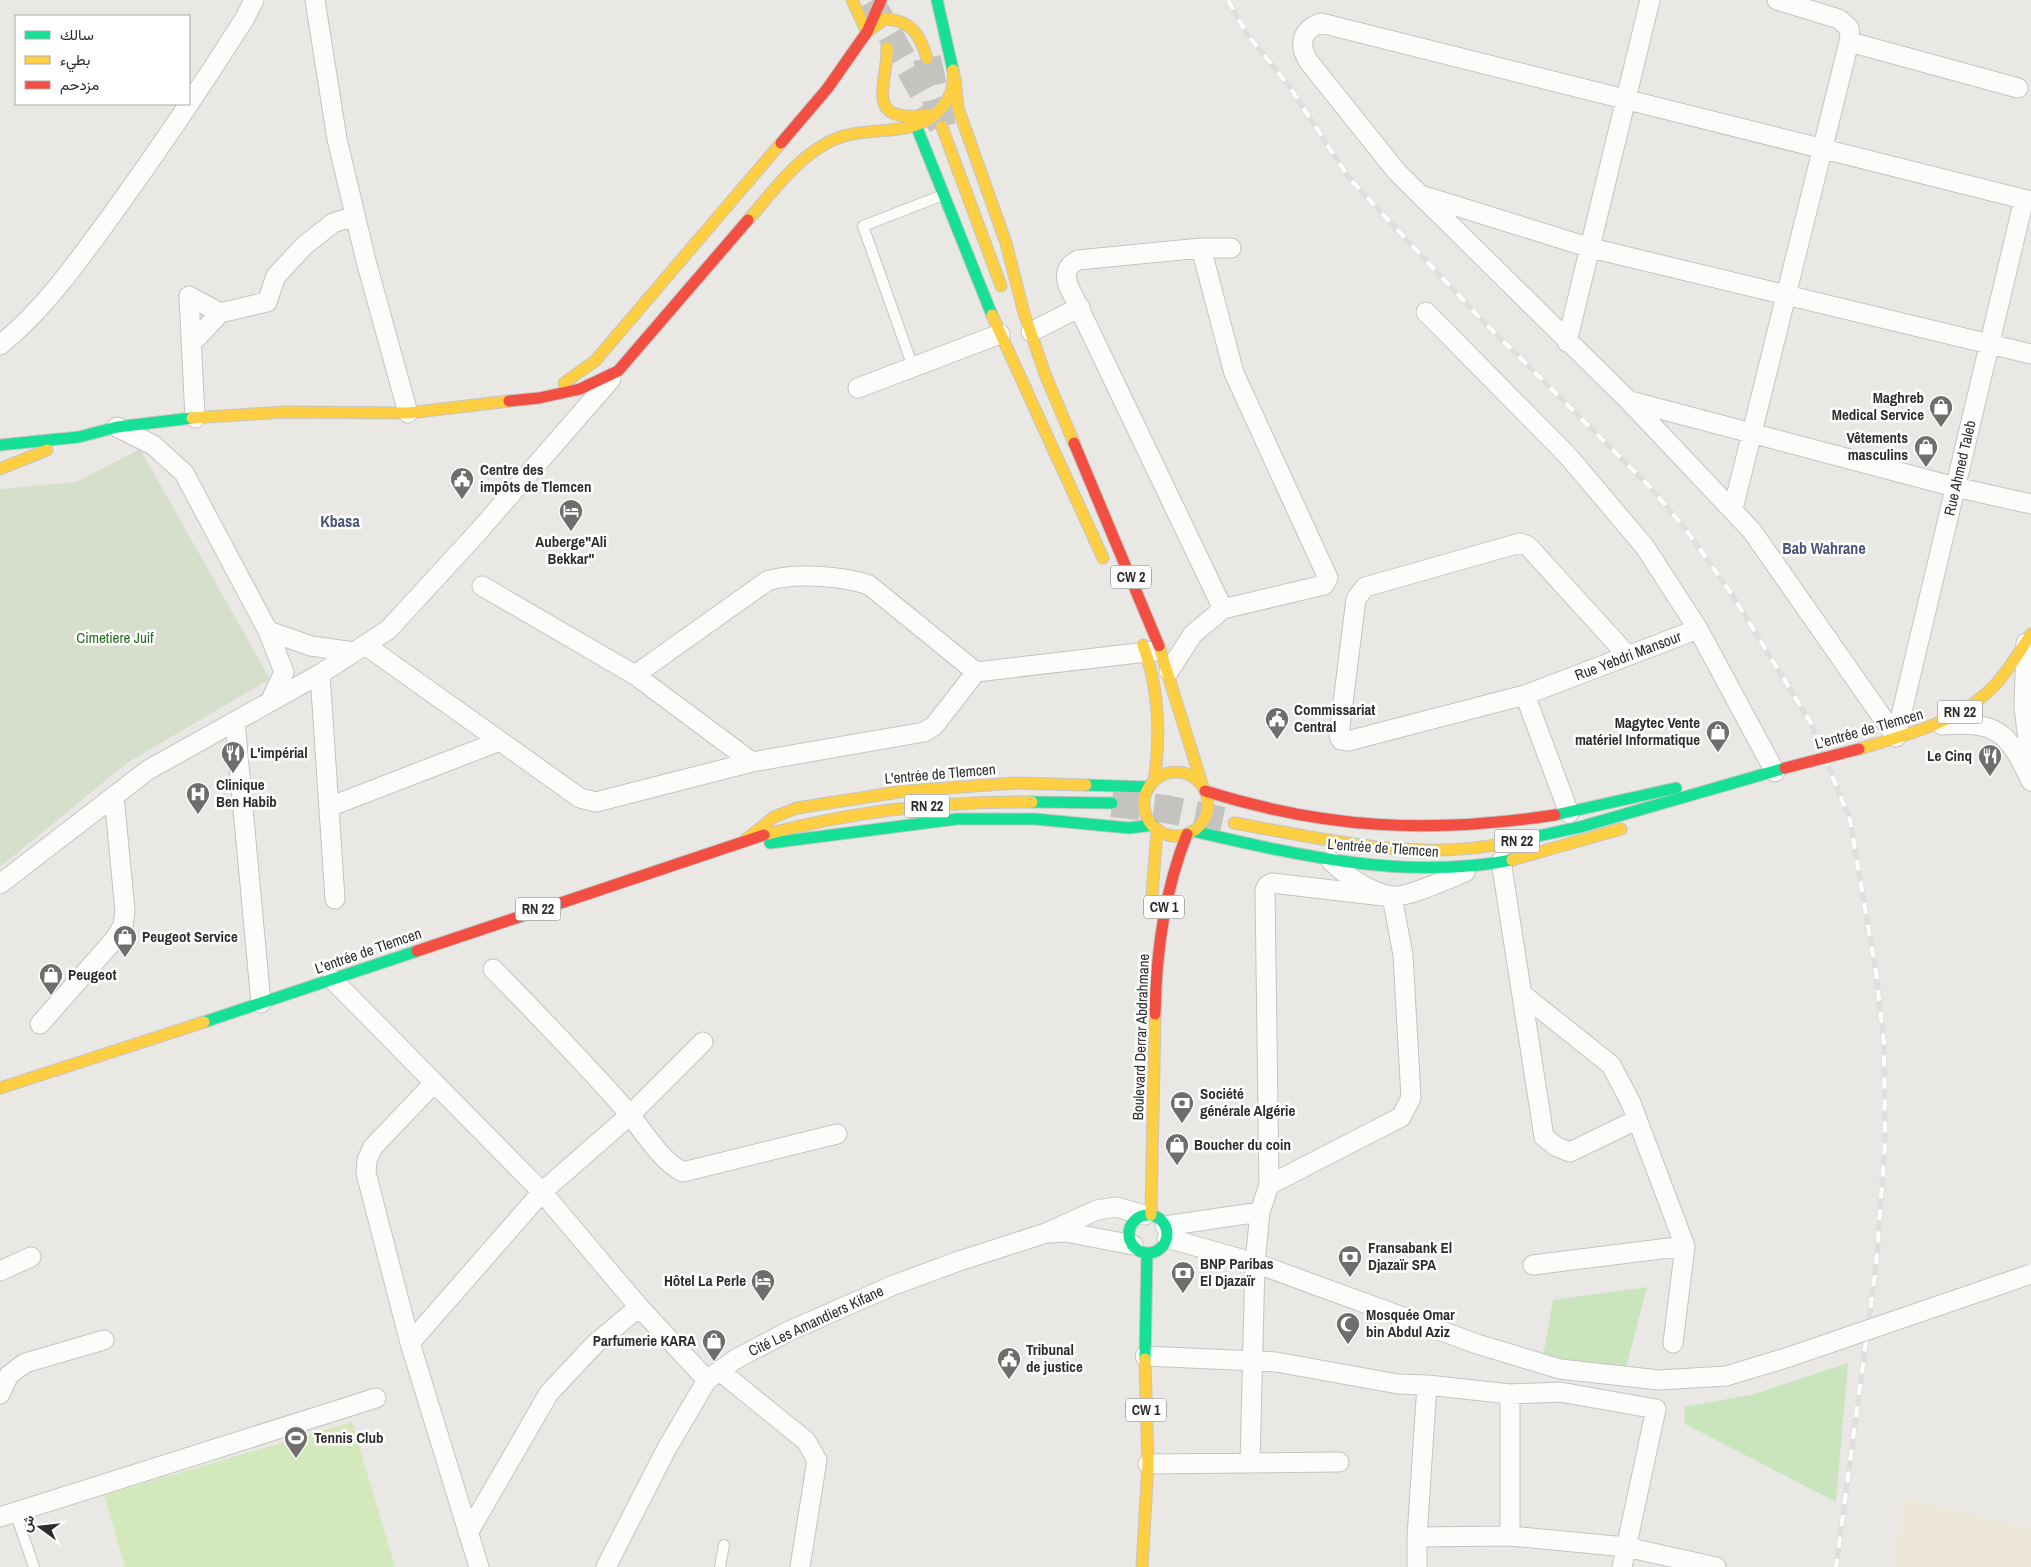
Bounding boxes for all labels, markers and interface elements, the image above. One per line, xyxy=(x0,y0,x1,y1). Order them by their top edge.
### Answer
legend xyxy=(15,15,190,105)
text: سالك xyxy=(60,24,94,45)
text: بطيء xyxy=(60,49,90,73)
text: مزدحم xyxy=(60,74,99,95)
place label: Maghreb Medical Service xyxy=(1832,387,1924,425)
shop icon: Maghreb Medical Service xyxy=(1928,394,1954,428)
street label: Rue Ahmed Taleb xyxy=(1938,418,1981,518)
place label: Vêtements masculins xyxy=(1846,427,1908,465)
shop icon: Vêtements masculins xyxy=(1913,434,1939,468)
place label: Centre des impôts de Tlemcen xyxy=(480,459,591,497)
public building icon: Centre des impôts de Tlemcen xyxy=(449,466,475,500)
hotel icon: Auberge"Ali Bekkar" xyxy=(558,498,584,532)
district label: Kbasa xyxy=(320,510,360,532)
place label: Auberge"Ali Bekkar" xyxy=(535,531,607,569)
district label: Bab Wahrane xyxy=(1782,537,1866,559)
road number: CW 2 xyxy=(1111,566,1151,588)
street label: Rue Yebdri Mansour xyxy=(1572,626,1684,685)
park label: Cimetiere Juif xyxy=(76,627,154,648)
place label: Commissariat Central xyxy=(1294,699,1375,737)
road number: RN 22 xyxy=(1938,700,1982,724)
street label: L'entrée de Tlemcen xyxy=(1812,703,1925,754)
public building icon: Commissariat Central xyxy=(1264,706,1290,740)
place label: Magytec Vente matériel Informatique xyxy=(1575,712,1700,750)
shop icon: Magytec Vente matériel Informatique xyxy=(1705,719,1731,753)
restaurant icon: L'impérial xyxy=(220,740,246,774)
place label: L'impérial xyxy=(250,742,308,763)
restaurant icon: Le Cinq xyxy=(1977,743,2003,777)
place label: Le Cinq xyxy=(1927,745,1972,766)
street label: L'entrée de Tlemcen xyxy=(883,758,996,789)
place label: Clinique Ben Habib xyxy=(216,774,277,812)
hospital icon: Clinique Ben Habib xyxy=(185,781,211,815)
road number: RN 22 xyxy=(904,794,950,818)
road number: RN 22 xyxy=(1494,829,1540,852)
street label: L'entrée de Tlemcen xyxy=(1327,833,1439,862)
road number: CW 1 xyxy=(1144,896,1184,919)
road number: RN 22 xyxy=(516,898,560,921)
street label: L'entrée de Tlemcen xyxy=(312,922,424,979)
shop icon: Peugeot Service xyxy=(112,924,138,958)
place label: Peugeot Service xyxy=(142,926,238,947)
street label: Boulevard Derrar Abdrahmane xyxy=(1127,953,1154,1121)
shop icon: Peugeot xyxy=(38,962,64,996)
place label: Peugeot xyxy=(68,964,117,985)
place label: Société générale Algérie xyxy=(1200,1083,1295,1121)
bank icon: Société générale Algérie xyxy=(1169,1090,1195,1124)
shop icon: Boucher du coin xyxy=(1164,1132,1190,1166)
place label: Boucher du coin xyxy=(1194,1134,1291,1155)
place label: Fransabank El Djazaïr SPA xyxy=(1368,1237,1452,1275)
bank icon: Fransabank El Djazaïr SPA xyxy=(1337,1244,1363,1278)
place label: BNP Paribas El Djazaïr xyxy=(1200,1253,1274,1291)
bank icon: BNP Paribas El Djazaïr xyxy=(1170,1260,1196,1294)
hotel icon: Hôtel La Perle xyxy=(750,1268,776,1302)
place label: Hôtel La Perle xyxy=(664,1270,746,1291)
street label: Cité Les Amandiers Kifane xyxy=(745,1280,887,1361)
place label: Mosquée Omar bin Abdul Aziz xyxy=(1366,1304,1455,1342)
mosque icon: Mosquée Omar bin Abdul Aziz xyxy=(1335,1311,1361,1345)
shop icon: Parfumerie KARA xyxy=(701,1328,727,1362)
place label: Parfumerie KARA xyxy=(593,1330,696,1351)
place label: Tribunal de justice xyxy=(1026,1339,1083,1377)
public building icon: Tribunal de justice xyxy=(996,1346,1022,1380)
road number: CW 1 xyxy=(1126,1398,1166,1422)
sports icon: Tennis Club xyxy=(283,1425,309,1459)
place label: Tennis Club xyxy=(314,1427,384,1448)
north arrow xyxy=(15,1502,65,1552)
text: ش xyxy=(17,1513,38,1534)

